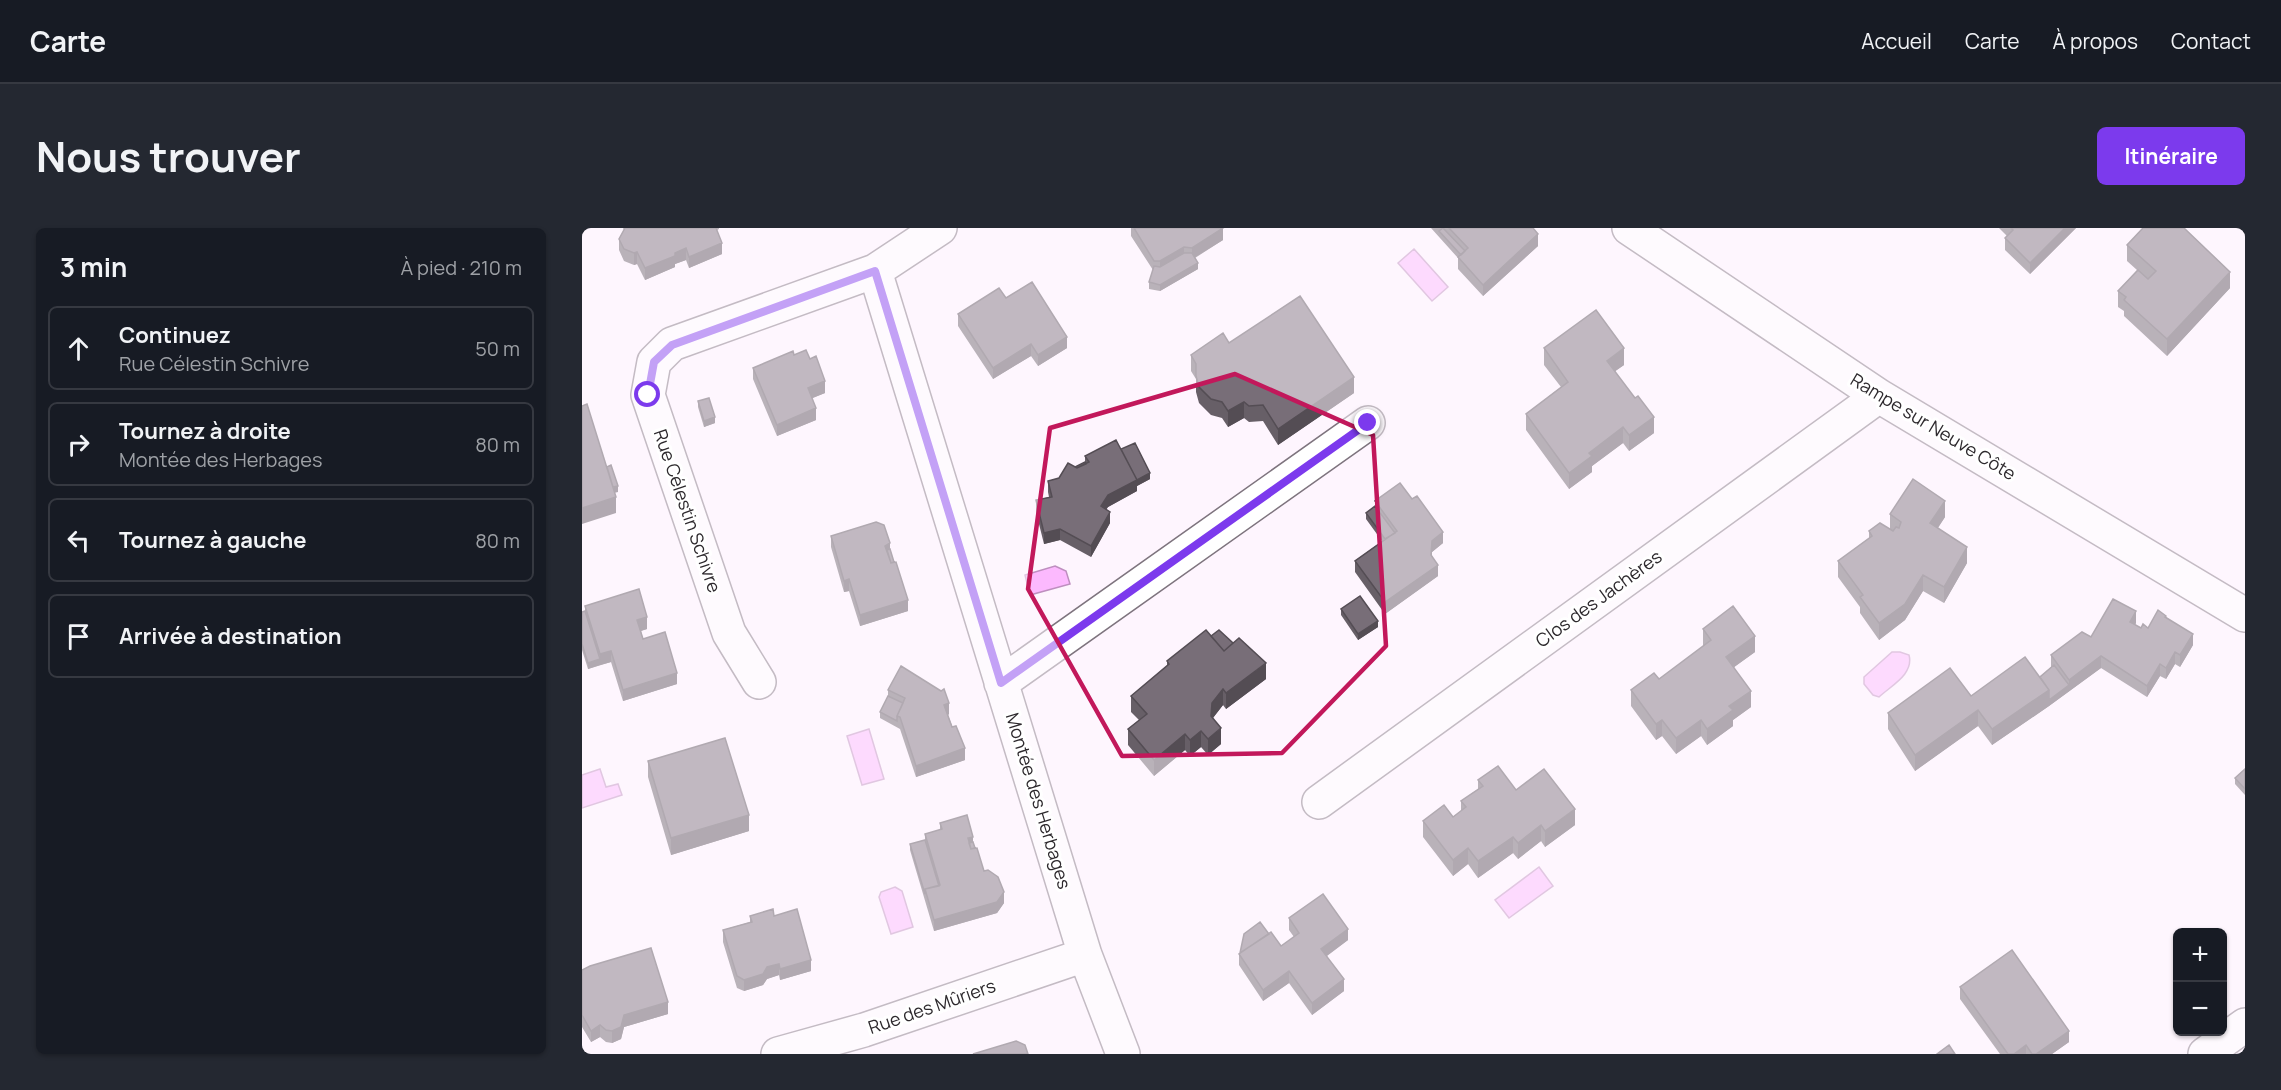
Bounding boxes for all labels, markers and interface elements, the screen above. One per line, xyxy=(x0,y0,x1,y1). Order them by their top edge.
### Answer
text: Carte xyxy=(30,22,106,60)
text: Accueil xyxy=(1861,27,1932,55)
text: Carte xyxy=(1965,27,2019,55)
text: À propos xyxy=(2052,27,2138,55)
text: Contact xyxy=(2171,27,2251,55)
text: Nous trouver xyxy=(36,127,301,185)
button: Itinéraire xyxy=(2097,127,2245,185)
text: 3 min xyxy=(60,249,127,285)
text: À pied · 210 m xyxy=(400,254,522,281)
text: Continuez xyxy=(119,320,231,350)
icon: ahead xyxy=(62,332,95,365)
text: 50 m xyxy=(475,335,520,362)
text: Rue Célestin Schivre xyxy=(119,350,309,377)
street label: Rampe sur Neuve Côte xyxy=(1846,367,2021,485)
route start xyxy=(634,381,660,407)
route end xyxy=(1354,409,1380,435)
text: Tournez à droite xyxy=(119,416,291,446)
street label: Rue Célestin Schivre xyxy=(649,426,727,596)
icon: right xyxy=(62,428,95,461)
text: 80 m xyxy=(475,431,520,458)
text: Montée des Herbages xyxy=(119,446,323,473)
icon: left xyxy=(62,524,95,557)
text: Tournez à gauche xyxy=(119,525,306,555)
text: 80 m xyxy=(475,527,520,554)
street label: Clos des Jachères xyxy=(1530,544,1666,652)
icon: arrive xyxy=(62,620,95,653)
text: Arrivée à destination xyxy=(119,621,342,651)
street label: Montée des Herbages xyxy=(1001,710,1077,892)
map controls xyxy=(2173,928,2227,1036)
button: + xyxy=(2173,928,2227,982)
street label: Rue des Mûriers xyxy=(865,973,998,1039)
button: − xyxy=(2173,982,2227,1036)

